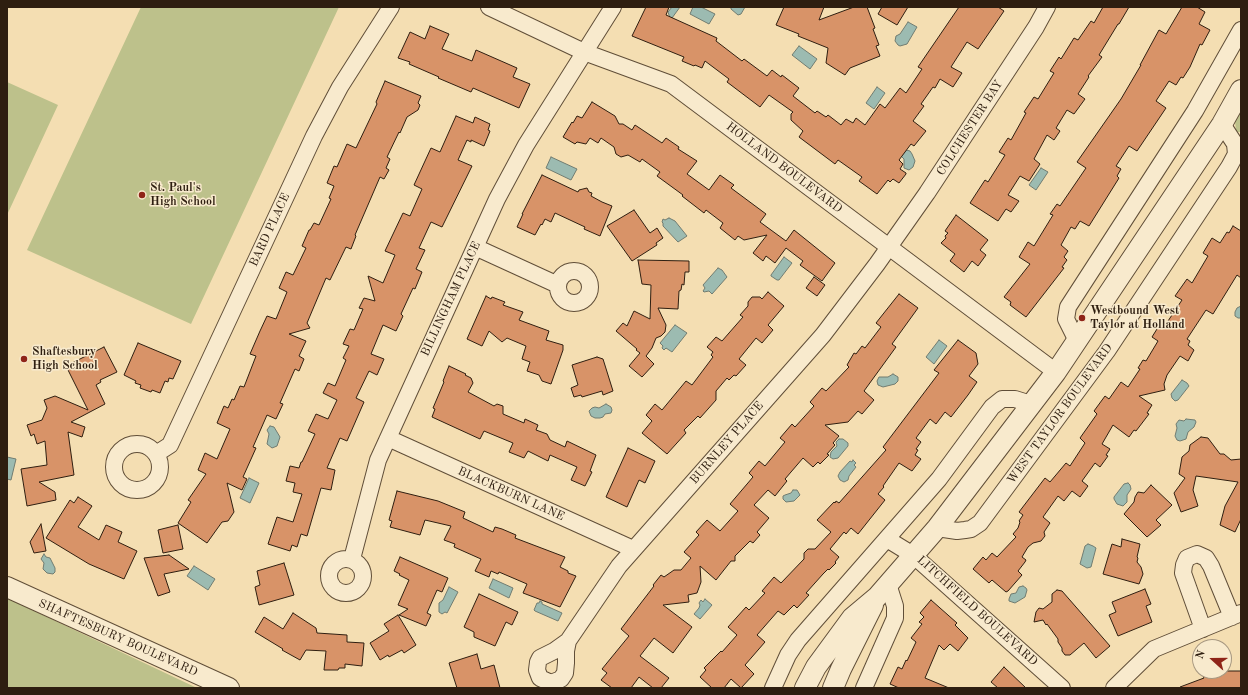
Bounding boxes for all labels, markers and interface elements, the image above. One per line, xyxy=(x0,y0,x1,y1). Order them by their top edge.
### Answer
street label: COLCHESTER BAY xyxy=(934,78,1006,178)
street label: HOLLAND BOULEVARD xyxy=(723,120,845,216)
place label: St. Paul's High School xyxy=(150,181,216,209)
marker: St. Paul's High School xyxy=(137,190,147,200)
street label: BARD PLACE xyxy=(247,191,293,269)
street label: BILLINGHAM PLACE xyxy=(418,239,484,359)
place label: Westbound West Taylor at Holland xyxy=(1090,304,1185,332)
marker: Westbound West Taylor at Holland xyxy=(1077,313,1087,323)
street label: WEST TAYLOR BOULEVARD xyxy=(1004,341,1116,487)
place label: Shaftesbury High School xyxy=(32,345,98,373)
marker: Shaftesbury High School xyxy=(19,354,29,364)
street label: BURNLEY PLACE xyxy=(687,399,767,487)
street label: BLACKBURN LANE xyxy=(455,464,567,524)
street label: LITCHFIELD BOULEVARD xyxy=(914,553,1040,669)
street label: SHAFTESBURY BOULEVARD xyxy=(36,596,200,680)
north arrow xyxy=(1192,639,1232,679)
text: N xyxy=(1195,649,1208,661)

